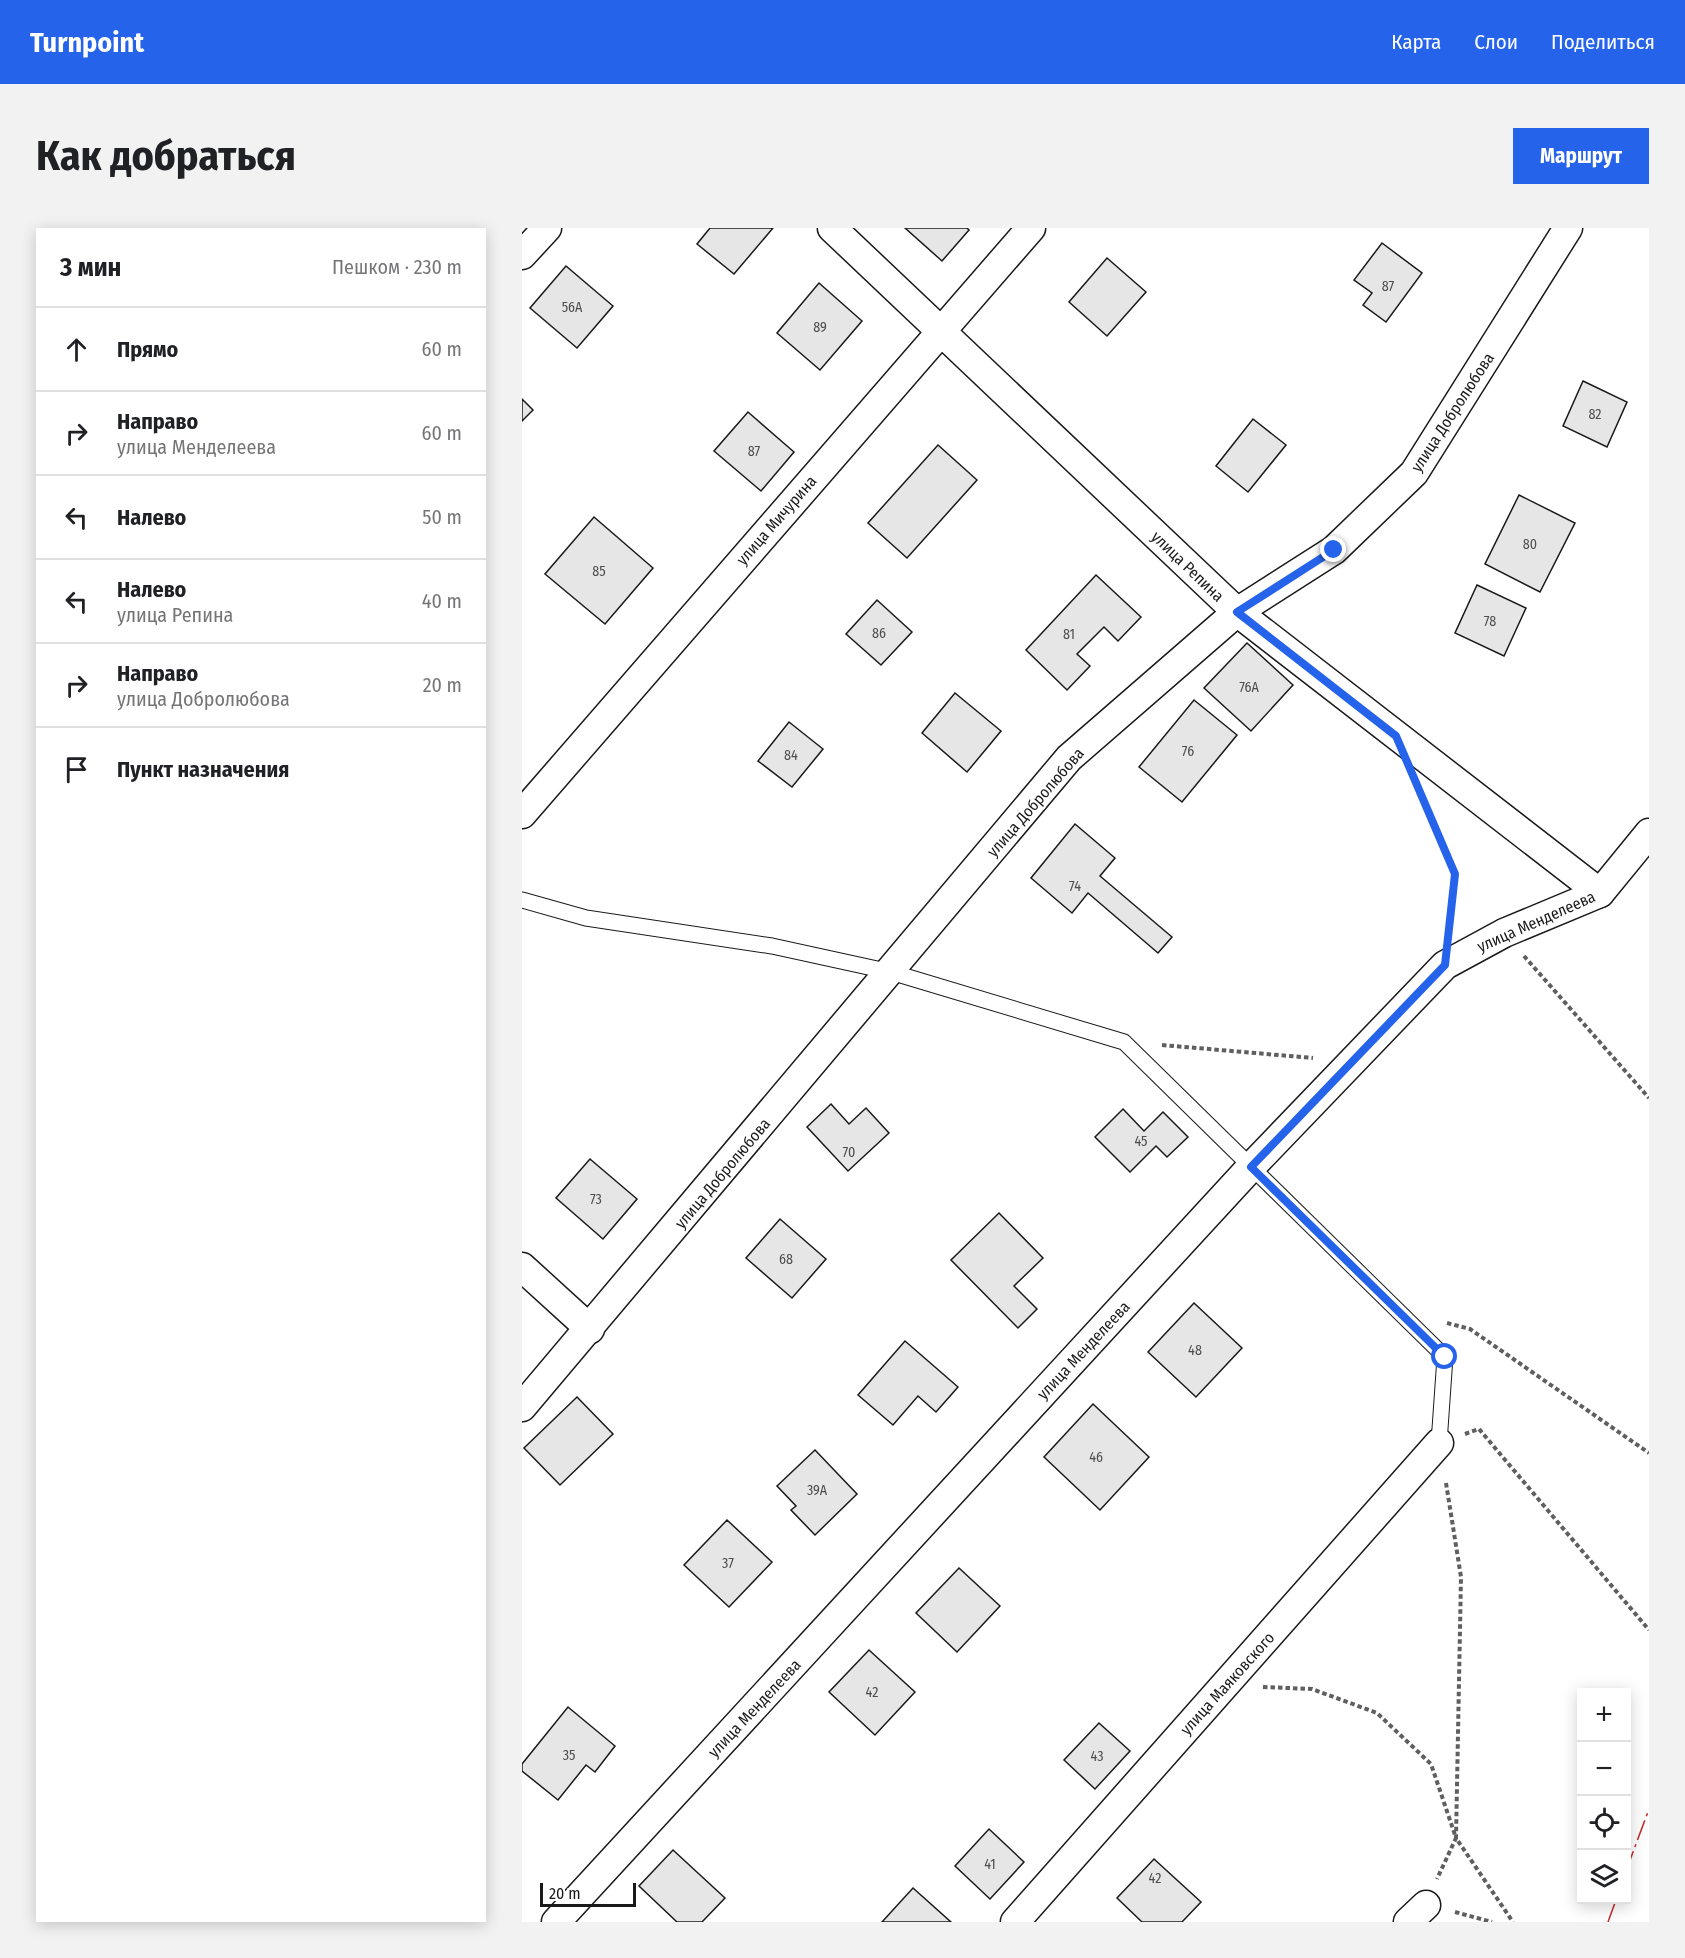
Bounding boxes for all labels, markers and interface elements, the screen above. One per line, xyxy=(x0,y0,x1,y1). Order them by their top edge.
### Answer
text: Turnpoint xyxy=(30,26,144,59)
text: Карта xyxy=(1391,29,1441,55)
text: Слои xyxy=(1474,29,1518,55)
text: Поделиться xyxy=(1551,29,1655,55)
button: Маршрут xyxy=(1513,128,1649,184)
text: Как добраться xyxy=(36,131,296,181)
text: 3 мин xyxy=(60,252,121,283)
text: Пешком · 230 m xyxy=(332,255,462,279)
house number: 87 xyxy=(1382,278,1395,295)
house number: 56А xyxy=(562,299,583,316)
house number: 89 xyxy=(813,319,827,336)
icon: ahead xyxy=(60,333,93,366)
text: Прямо xyxy=(117,336,178,363)
text: 60 m xyxy=(422,337,462,361)
street label: улица Добролюбова xyxy=(1407,349,1498,475)
house number: 82 xyxy=(1588,406,1602,423)
text: Направо xyxy=(117,408,198,435)
icon: right xyxy=(60,417,93,450)
text: 60 m xyxy=(422,421,462,445)
text: улица Менделеева xyxy=(117,435,276,459)
house number: 87 xyxy=(748,443,761,460)
street label: улица Мичурина xyxy=(732,472,820,569)
icon: left xyxy=(60,501,93,534)
text: Налево xyxy=(117,504,186,531)
text: 50 m xyxy=(422,505,462,529)
street label: улица Репина xyxy=(1148,527,1228,606)
route end xyxy=(1320,536,1346,562)
house number: 80 xyxy=(1523,536,1537,553)
house number: 85 xyxy=(592,563,606,580)
text: Налево xyxy=(117,576,186,603)
icon: left xyxy=(60,585,93,618)
text: 40 m xyxy=(422,589,462,613)
text: улица Репина xyxy=(117,603,233,627)
house number: 78 xyxy=(1484,613,1496,630)
house number: 86 xyxy=(872,625,886,642)
house number: 81 xyxy=(1063,626,1075,643)
text: Направо xyxy=(117,660,198,687)
icon: right xyxy=(60,669,93,702)
text: 20 m xyxy=(423,673,462,697)
house number: 76А xyxy=(1239,679,1259,696)
text: улица Добролюбова xyxy=(117,687,290,711)
house number: 76 xyxy=(1182,743,1194,760)
street label: улица Добролюбова xyxy=(983,744,1088,861)
house number: 84 xyxy=(784,747,798,764)
icon: arrive xyxy=(60,753,93,786)
text: Пункт назначения xyxy=(117,756,289,783)
house number: 74 xyxy=(1069,878,1081,895)
street label: улица Менделеева xyxy=(1474,887,1598,956)
street label: улица Добролюбова xyxy=(671,1114,774,1232)
house number: 45 xyxy=(1134,1133,1148,1150)
house number: 70 xyxy=(843,1144,855,1161)
house number: 73 xyxy=(590,1191,602,1208)
house number: 68 xyxy=(779,1251,793,1268)
street label: улица Менделеева xyxy=(1033,1297,1134,1403)
house number: 48 xyxy=(1188,1342,1202,1359)
route start xyxy=(1431,1343,1457,1369)
house number: 46 xyxy=(1089,1449,1103,1466)
house number: 39А xyxy=(807,1482,828,1499)
house number: 37 xyxy=(722,1555,734,1572)
street label: улица Маяковского xyxy=(1176,1628,1278,1739)
street label: улица Менделеева xyxy=(704,1655,805,1761)
house number: 42 xyxy=(866,1684,878,1701)
map controls xyxy=(1577,1688,1631,1904)
button: + xyxy=(1577,1688,1631,1742)
button: − xyxy=(1577,1742,1631,1796)
house number: 35 xyxy=(563,1747,575,1764)
house number: 43 xyxy=(1091,1748,1103,1765)
button: locate xyxy=(1577,1796,1631,1850)
button: layers xyxy=(1577,1850,1631,1904)
house number: 41 xyxy=(984,1856,996,1873)
house number: 42 xyxy=(1149,1870,1161,1887)
scale bar xyxy=(540,1880,636,1908)
text: 20 m xyxy=(549,1884,580,1903)

